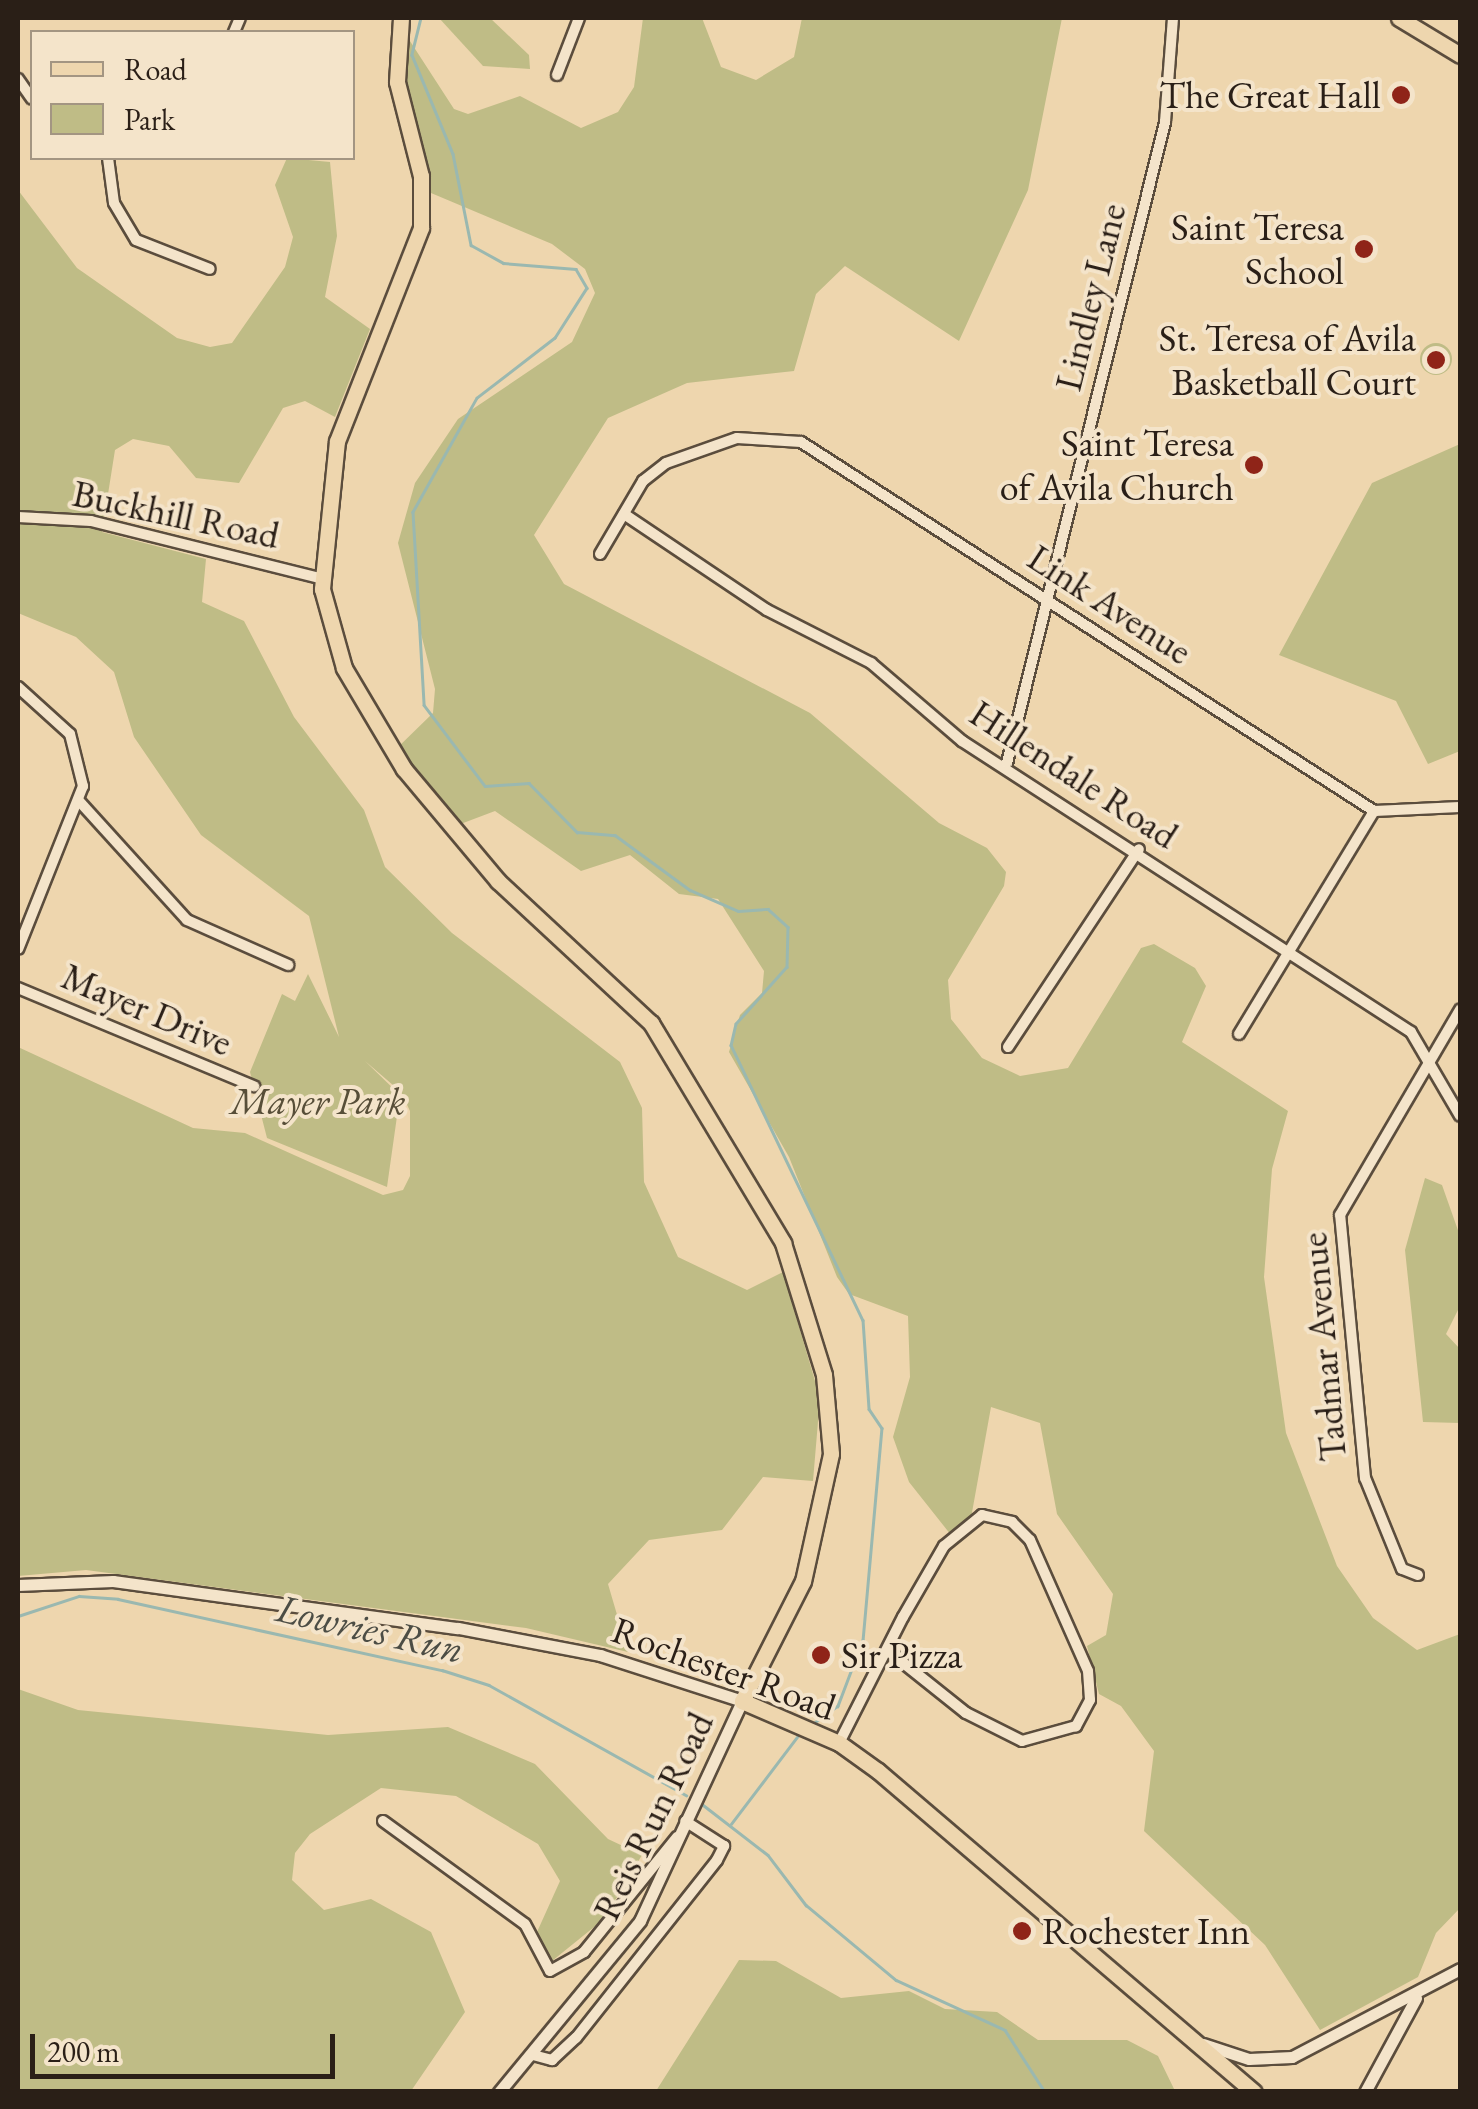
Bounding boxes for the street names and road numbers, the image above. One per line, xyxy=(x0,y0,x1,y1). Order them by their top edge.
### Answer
street label: Lindley Lane xyxy=(1045,199,1135,395)
street label: Buckhill Road xyxy=(69,470,283,558)
street label: Link Avenue xyxy=(1020,534,1200,674)
street label: Hillendale Road xyxy=(961,690,1187,858)
street label: Mayer Drive xyxy=(55,953,239,1065)
street label: Tadmar Avenue xyxy=(1290,1230,1356,1464)
street label: Rochester Road xyxy=(606,1606,842,1730)
street label: Reis Run Road xyxy=(583,1705,723,1927)

